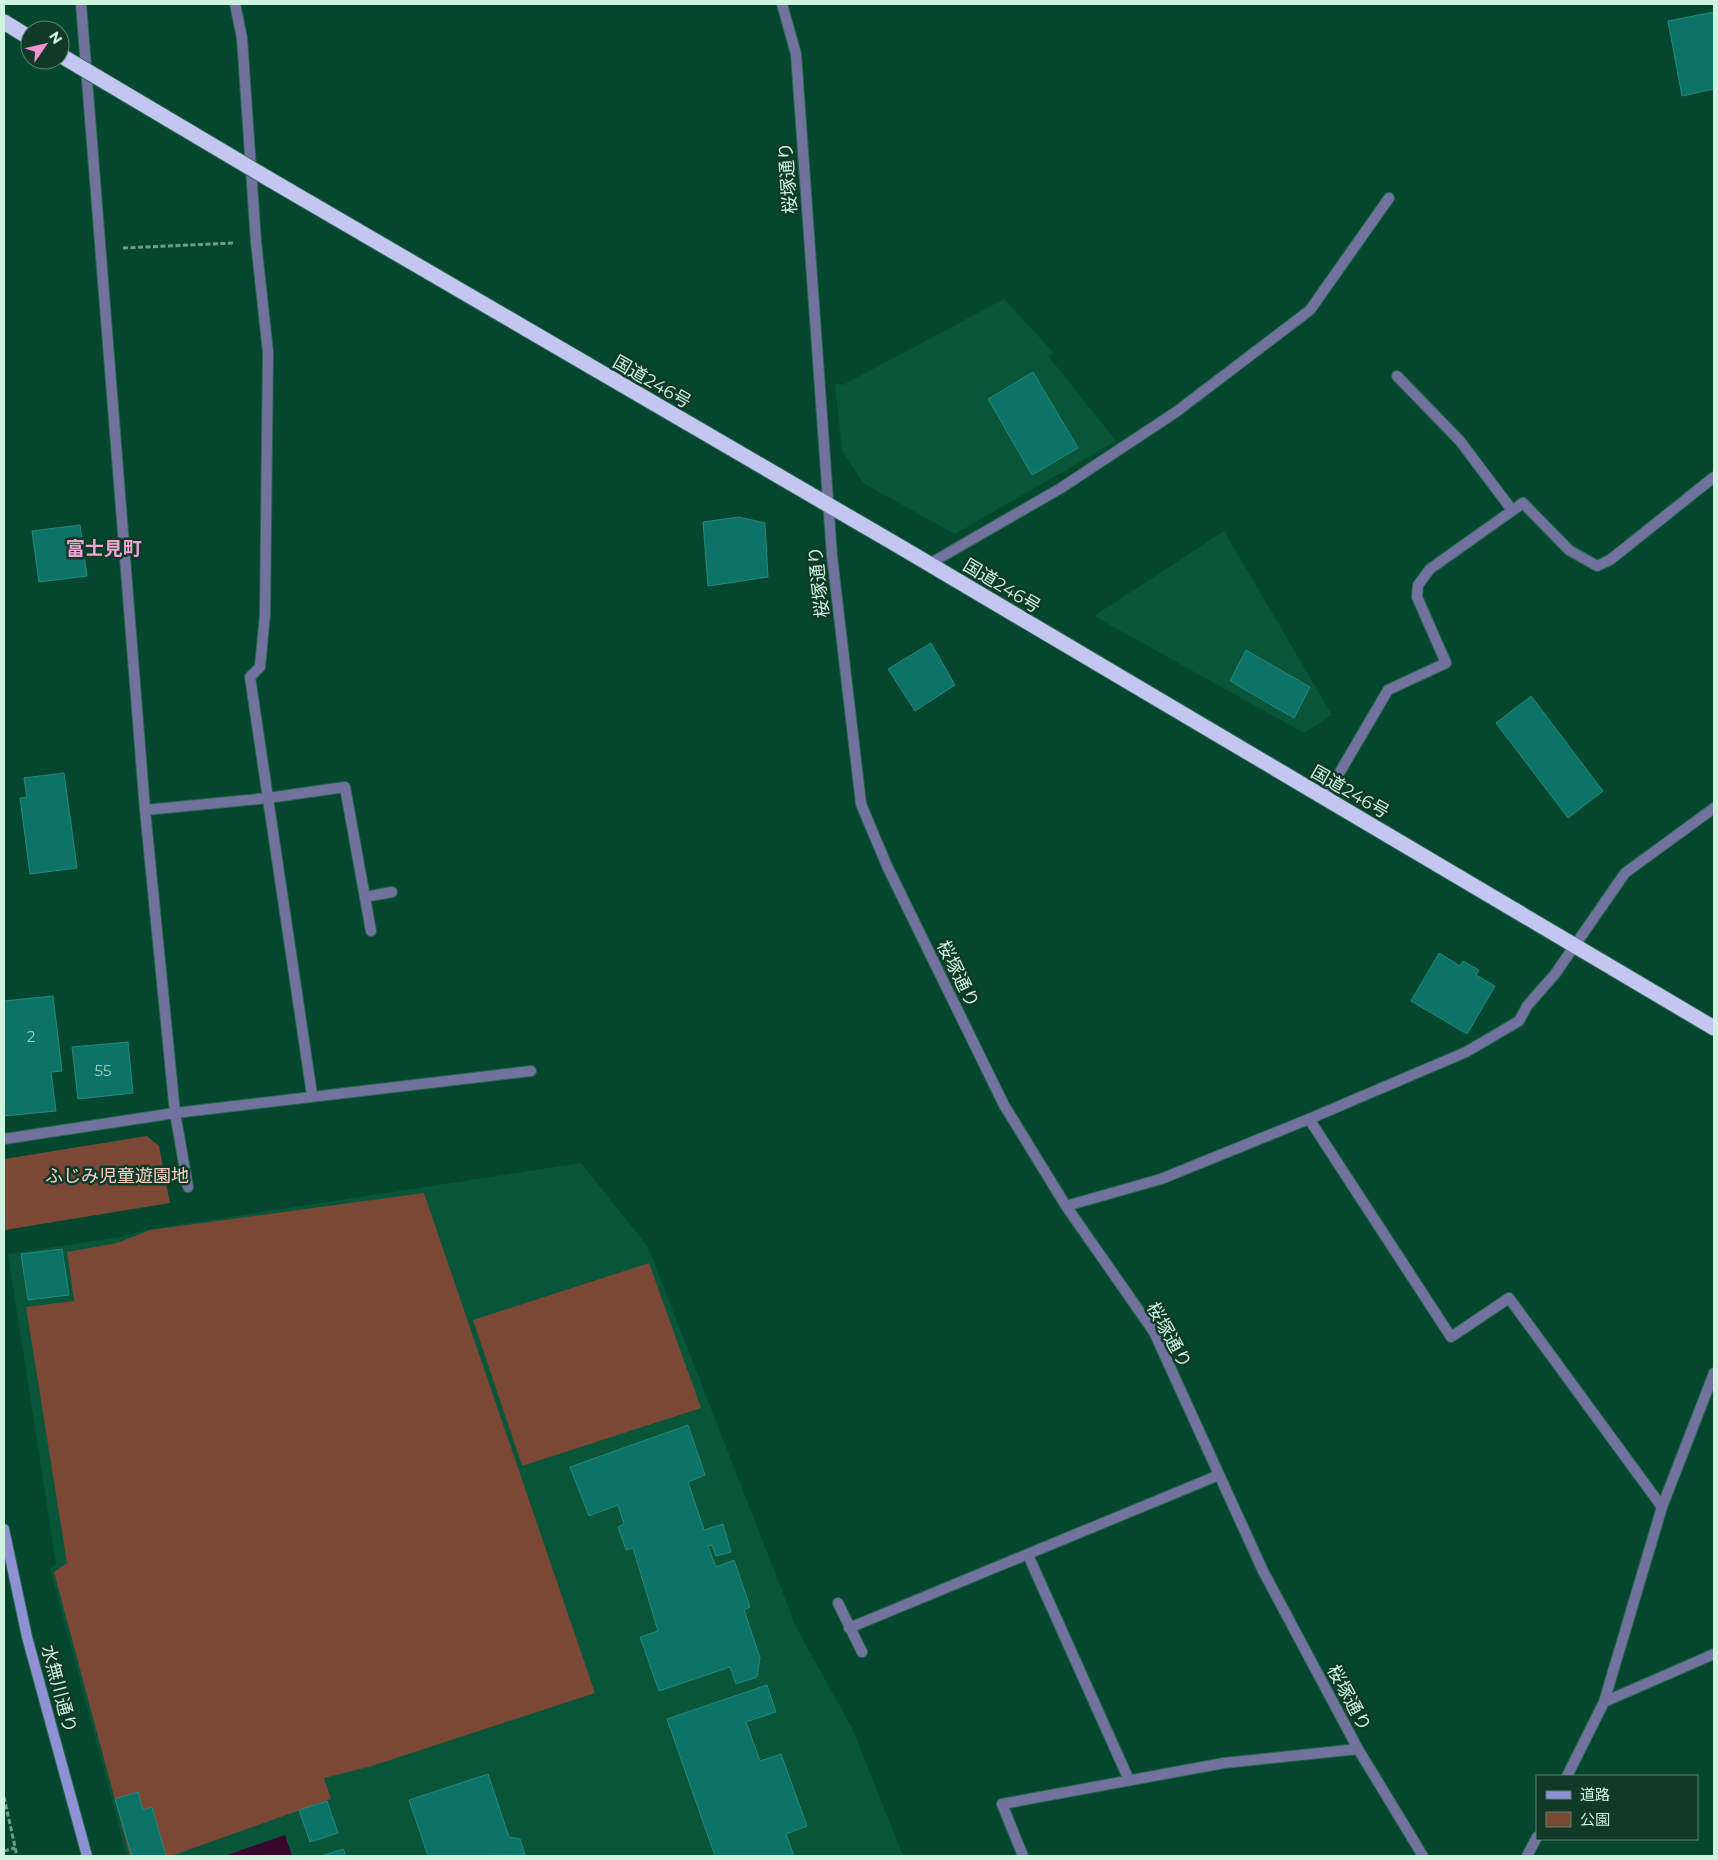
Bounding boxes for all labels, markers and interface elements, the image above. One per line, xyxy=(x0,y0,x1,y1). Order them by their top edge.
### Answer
north arrow xyxy=(20,20,70,70)
text: N xyxy=(45,28,66,47)
street label: 桜塚通り xyxy=(775,141,801,215)
street label: 国道246号 xyxy=(609,351,695,413)
district label: 富士見町 xyxy=(66,537,142,560)
street label: 桜塚通り xyxy=(804,545,834,619)
street label: 国道246号 xyxy=(959,554,1045,618)
street label: 国道246号 xyxy=(1307,761,1393,823)
street label: 桜塚通り xyxy=(932,937,984,1011)
house number: 2 xyxy=(27,1027,35,1046)
house number: 55 xyxy=(95,1061,111,1080)
park label: ふじみ児童遊園地 xyxy=(45,1165,189,1187)
street label: 桜塚通り xyxy=(1142,1298,1196,1372)
street label: 水無川通り xyxy=(37,1643,81,1735)
street label: 桜塚通り xyxy=(1322,1661,1376,1735)
legend xyxy=(1536,1775,1698,1840)
text: 道路 xyxy=(1580,1785,1610,1804)
text: 公園 xyxy=(1580,1810,1610,1829)

